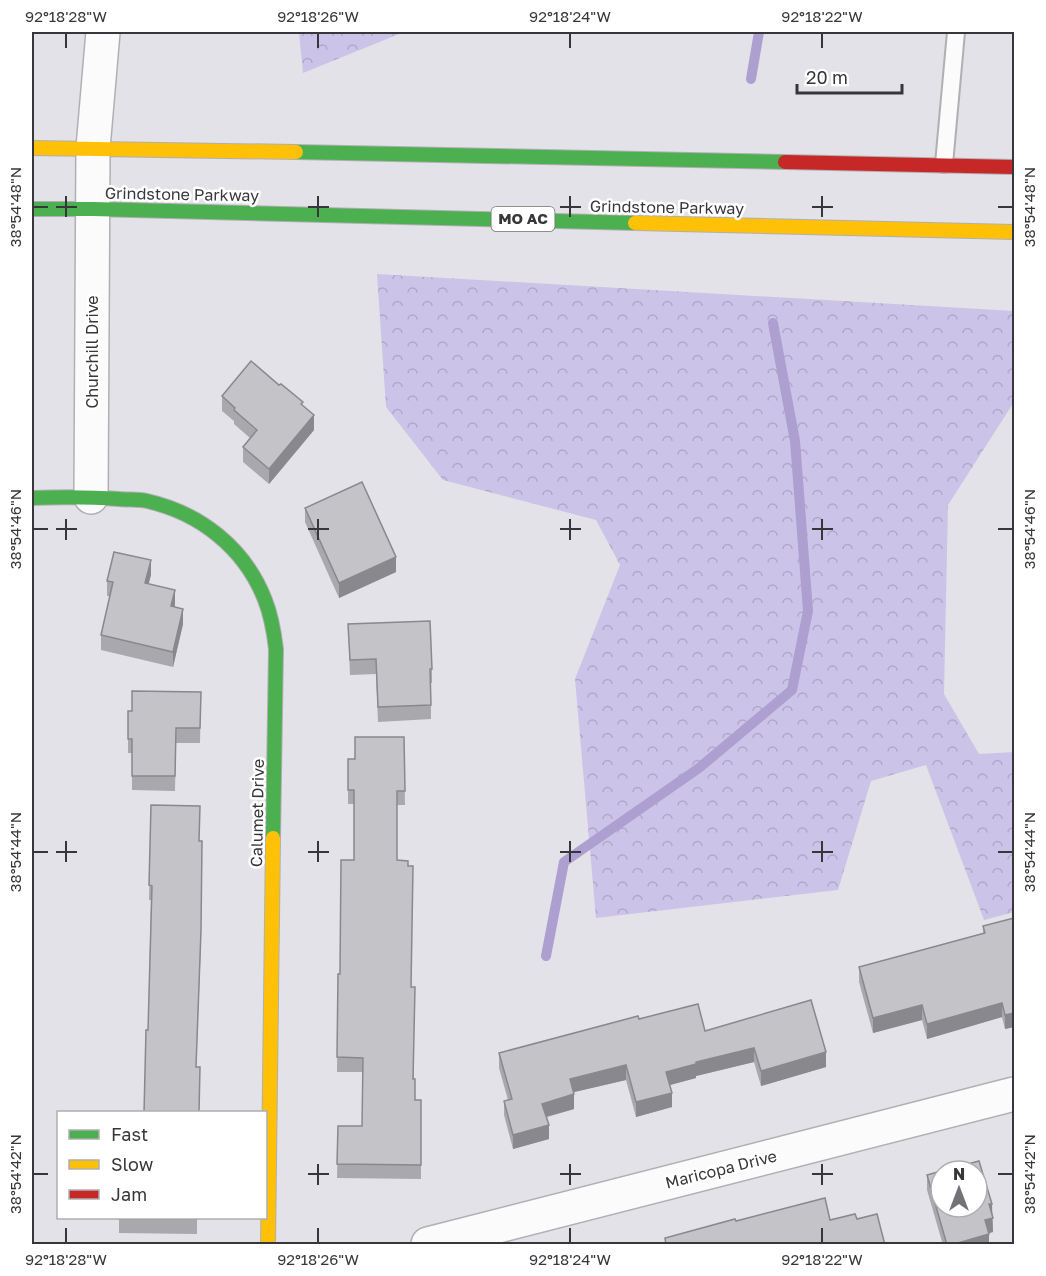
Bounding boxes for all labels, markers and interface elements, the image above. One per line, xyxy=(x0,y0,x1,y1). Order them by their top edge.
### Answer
text: 92°18'28"W xyxy=(25,7,107,25)
text: 92°18'26"W xyxy=(277,7,359,25)
text: 92°18'24"W xyxy=(529,7,611,25)
text: 92°18'22"W xyxy=(781,7,863,25)
scale bar xyxy=(797,57,902,95)
text: 20 m xyxy=(806,66,848,88)
text: 38°54'48"N xyxy=(6,167,24,247)
text: 38°54'48"N xyxy=(1020,167,1038,247)
street label: Grindstone Parkway xyxy=(105,183,259,205)
street label: Grindstone Parkway xyxy=(590,196,744,218)
road number: MO AC xyxy=(492,207,554,231)
street label: Churchill Drive xyxy=(82,295,102,409)
text: 38°54'46"N xyxy=(6,489,24,569)
text: 38°54'46"N xyxy=(1020,489,1038,569)
street label: Calumet Drive xyxy=(246,759,268,867)
text: 38°54'44"N xyxy=(6,812,24,892)
text: 38°54'44"N xyxy=(1020,812,1038,892)
legend xyxy=(57,1111,267,1219)
text: Fast xyxy=(111,1123,148,1145)
text: 38°54'42"N xyxy=(6,1134,24,1214)
text: 38°54'42"N xyxy=(1020,1134,1038,1214)
street label: Maricopa Drive xyxy=(663,1145,779,1193)
text: Slow xyxy=(111,1153,154,1175)
north arrow xyxy=(929,1159,989,1219)
text: N xyxy=(953,1164,965,1184)
text: Jam xyxy=(111,1183,147,1205)
text: 92°18'28"W xyxy=(25,1250,107,1268)
text: 92°18'26"W xyxy=(277,1250,359,1268)
text: 92°18'24"W xyxy=(529,1250,611,1268)
text: 92°18'22"W xyxy=(781,1250,863,1268)

